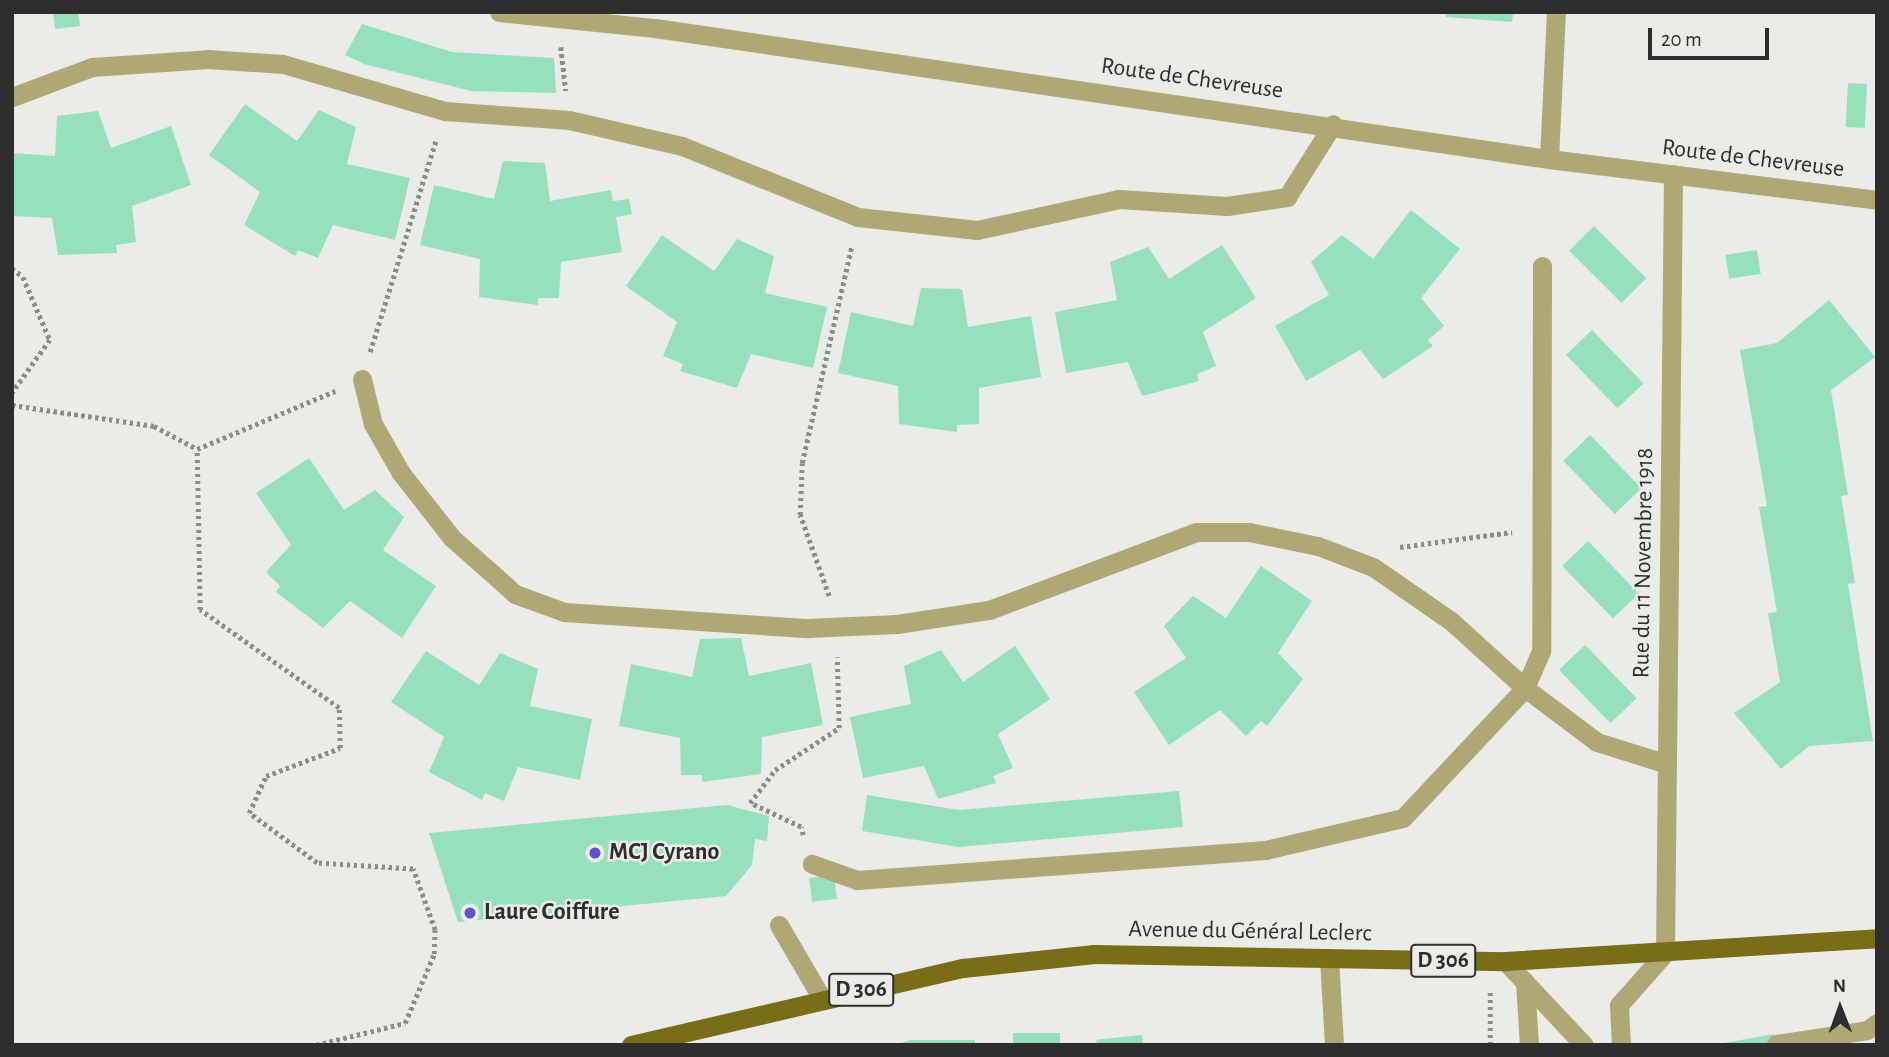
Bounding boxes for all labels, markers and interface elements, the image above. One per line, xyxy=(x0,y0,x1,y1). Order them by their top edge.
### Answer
scale bar xyxy=(1651,14,1772,58)
text: 20 m xyxy=(1661,29,1702,50)
street label: Route de Chevreuse xyxy=(1099,52,1285,106)
street label: Route de Chevreuse xyxy=(1660,134,1846,184)
street label: Rue du 11 Novembre 1918 xyxy=(1628,447,1660,679)
place label: MCJ Cyrano xyxy=(609,839,719,867)
marker: MCJ Cyrano xyxy=(587,845,603,861)
place label: Laure Coiffure xyxy=(484,899,619,927)
marker: Laure Coiffure xyxy=(462,905,478,921)
street label: Avenue du Général Leclerc xyxy=(1128,915,1372,949)
road number: D 306 xyxy=(1410,942,1476,980)
road number: D 306 xyxy=(828,970,894,1009)
north arrow xyxy=(1805,973,1875,1043)
text: N xyxy=(1833,977,1846,996)

